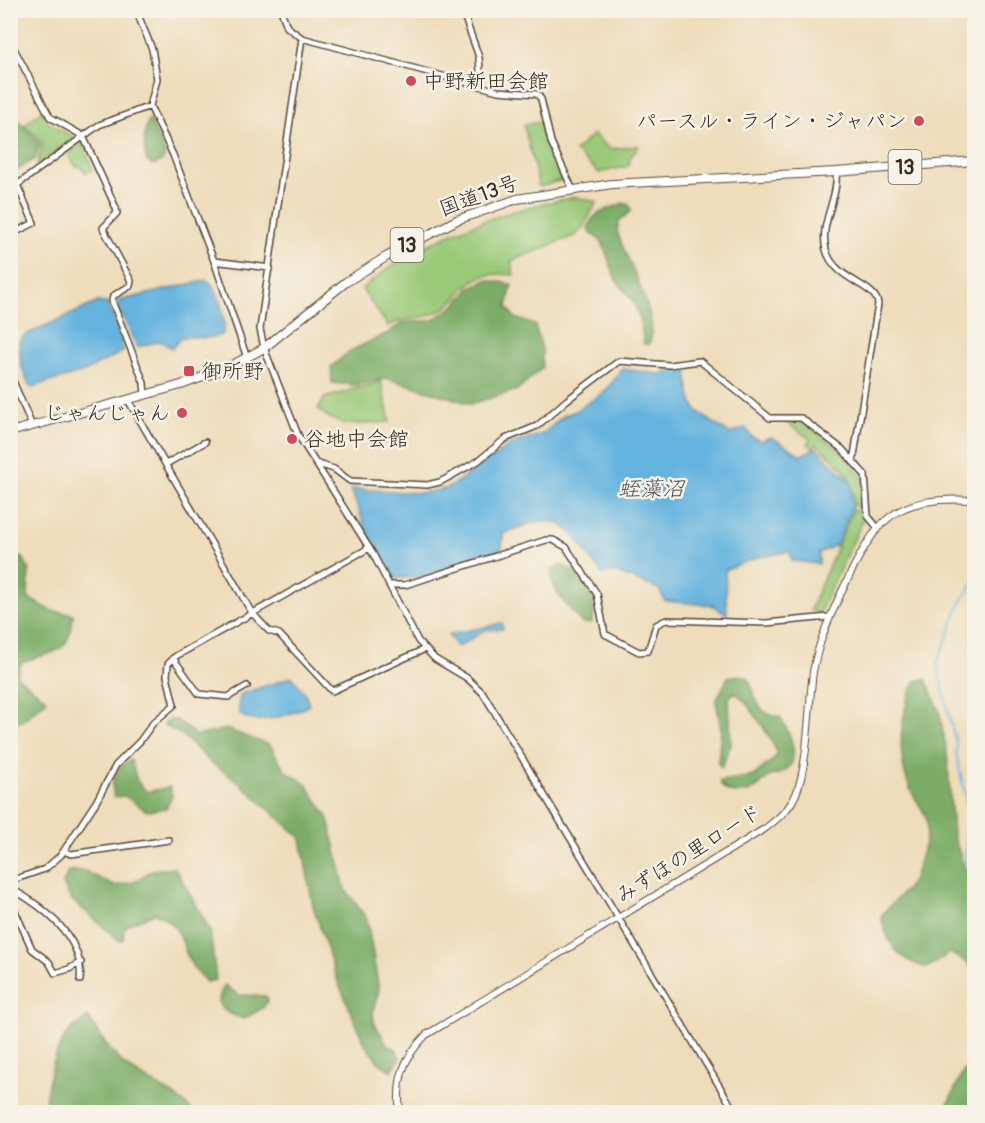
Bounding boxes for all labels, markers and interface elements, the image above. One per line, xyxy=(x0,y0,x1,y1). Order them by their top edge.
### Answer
place label: 中野新田会館 xyxy=(423,68,549,95)
marker: 中野新田会館 xyxy=(404,74,418,88)
place label: パースル・ライン・ジャパン xyxy=(636,108,907,135)
marker: パースル・ライン・ジャパン xyxy=(912,114,926,128)
road number: 13 xyxy=(888,150,922,184)
street label: 国道13号 xyxy=(435,169,523,223)
road number: 13 xyxy=(390,228,424,262)
place label: 御所野 xyxy=(201,358,264,385)
marker: 御所野 xyxy=(182,364,196,378)
place label: じゃんじゃん xyxy=(44,400,170,427)
marker: じゃんじゃん xyxy=(175,406,189,420)
place label: 谷地中会館 xyxy=(304,426,409,453)
marker: 谷地中会館 xyxy=(285,432,299,446)
water label: 蛭藻沼 xyxy=(618,475,686,503)
street label: みずほの里ロード xyxy=(611,798,767,910)

